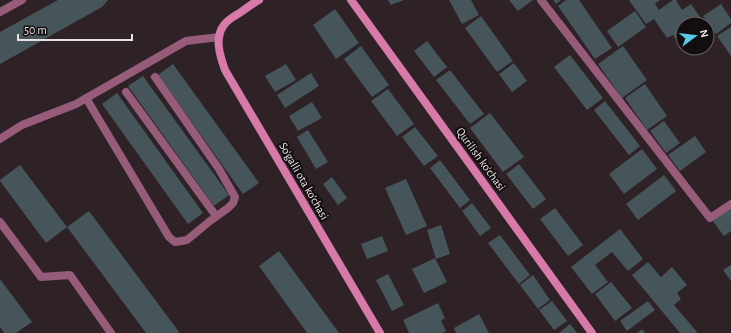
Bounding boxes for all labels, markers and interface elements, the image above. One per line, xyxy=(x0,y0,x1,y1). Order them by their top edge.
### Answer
scale bar xyxy=(18,16,132,42)
north arrow xyxy=(675,16,715,56)
text: 50 m xyxy=(24,24,47,36)
text: N xyxy=(698,28,710,39)
street label: Qurilish ko'chasi xyxy=(453,125,508,193)
street label: So'galli ota ko'chasi xyxy=(277,140,331,222)

